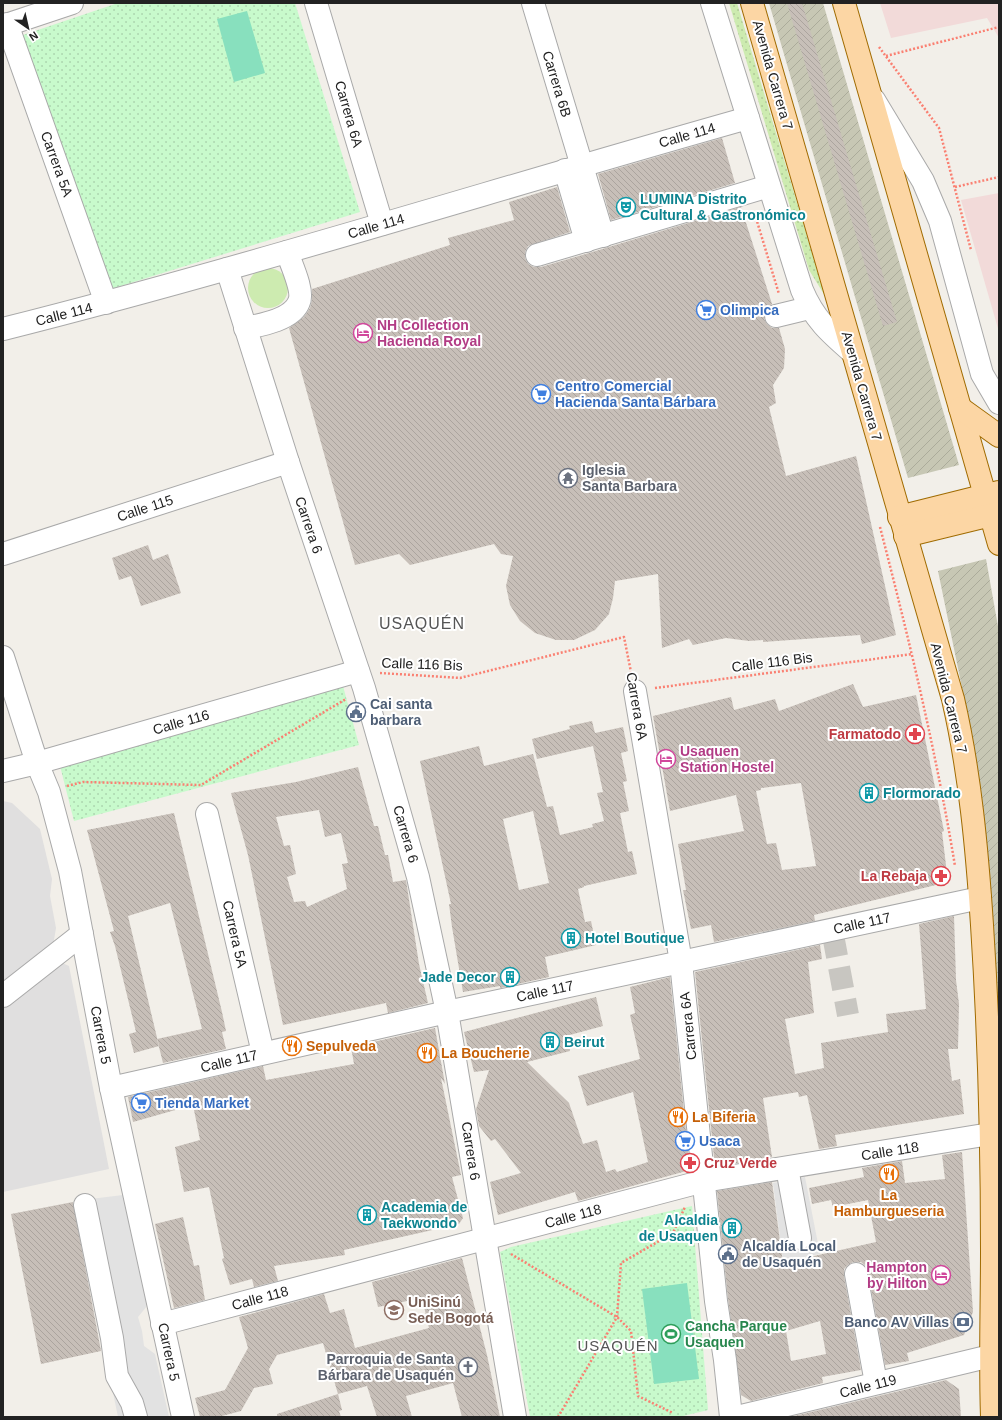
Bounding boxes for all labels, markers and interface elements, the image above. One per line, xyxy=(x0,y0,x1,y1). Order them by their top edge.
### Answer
north arrow xyxy=(8,8,48,48)
street label: Avenida Carrera 7 xyxy=(750,18,796,132)
text: N xyxy=(27,29,40,44)
street label: Carrera 6B xyxy=(539,49,575,119)
street label: Carrera 6A xyxy=(332,79,366,150)
street label: Calle 114 xyxy=(657,119,717,151)
street label: Carrera 5A xyxy=(38,129,76,200)
place label: LUMINA Distrito Cultural & Gastronómico xyxy=(640,191,806,223)
theatre icon: LUMINA Distrito Cultural & Gastronómico xyxy=(615,196,637,218)
street label: Calle 114 xyxy=(346,210,406,242)
street label: Calle 114 xyxy=(34,299,94,329)
supermarket icon: Olimpica xyxy=(695,299,717,321)
place label: Olimpica xyxy=(720,302,779,318)
place label: NH Collection Hacienda Royal xyxy=(377,317,481,349)
hotel icon: NH Collection Hacienda Royal xyxy=(352,322,374,344)
street label: Avenida Carrera 7 xyxy=(839,329,885,443)
place label: Centro Comercial Hacienda Santa Bárbara xyxy=(555,378,716,410)
supermarket icon: Centro Comercial Hacienda Santa Bárbara xyxy=(530,383,552,405)
place label: Iglesia Santa Barbara xyxy=(582,462,677,494)
temple icon: Iglesia Santa Barbara xyxy=(557,467,579,489)
street label: Calle 115 xyxy=(115,491,175,525)
street label: Carrera 6 xyxy=(292,494,326,556)
district label: USAQUÉN xyxy=(379,614,465,632)
street label: Avenida Carrera 7 xyxy=(928,641,971,755)
street label: Calle 116 Bis xyxy=(731,649,813,675)
street label: Calle 116 Bis xyxy=(381,655,463,673)
street label: Carrera 6A xyxy=(623,671,651,742)
place label: Cai santa barbara xyxy=(370,696,432,728)
public building icon: Cai santa barbara xyxy=(345,701,367,723)
street label: Calle 116 xyxy=(151,706,211,738)
pharmacy icon: Farmatodo xyxy=(904,723,926,745)
place label: Farmatodo xyxy=(829,726,901,742)
place label: Usaquen Station Hostel xyxy=(680,743,774,775)
hotel icon: Usaquen Station Hostel xyxy=(655,748,677,770)
building icon: Flormorado xyxy=(858,782,880,804)
place label: Flormorado xyxy=(883,785,961,801)
street label: Carrera 6 xyxy=(390,803,422,865)
pharmacy icon: La Rebaja xyxy=(930,865,952,887)
place label: La Rebaja xyxy=(861,868,927,884)
street label: Carrera 5A xyxy=(220,899,251,970)
street label: Calle 117 xyxy=(832,909,892,937)
building icon: Hotel Boutique xyxy=(560,927,582,949)
place label: Hotel Boutique xyxy=(585,930,685,946)
building icon: Jade Decor xyxy=(499,966,521,988)
place label: Jade Decor xyxy=(421,969,497,985)
street label: Calle 117 xyxy=(515,977,575,1005)
street label: Carrera 6A xyxy=(676,990,700,1061)
street label: Carrera 5 xyxy=(88,1004,115,1066)
building icon: Beirut xyxy=(539,1031,561,1053)
place label: Beirut xyxy=(564,1034,605,1050)
restaurant icon: Sepulveda xyxy=(281,1035,303,1057)
place label: Sepulveda xyxy=(306,1038,376,1054)
restaurant icon: La Boucherie xyxy=(416,1042,438,1064)
place label: La Boucherie xyxy=(441,1045,530,1061)
street label: Calle 117 xyxy=(199,1047,259,1075)
supermarket icon: Tienda Market xyxy=(130,1092,152,1114)
place label: Tienda Market xyxy=(155,1095,249,1111)
restaurant icon: La Biferia xyxy=(667,1106,689,1128)
place label: La Biferia xyxy=(692,1109,756,1125)
street label: Carrera 6 xyxy=(458,1121,484,1182)
supermarket icon: Usaca xyxy=(674,1130,696,1152)
place label: Usaca xyxy=(699,1133,740,1149)
street label: Calle 118 xyxy=(860,1139,920,1163)
pharmacy icon: Cruz Verde xyxy=(679,1152,701,1174)
place label: Cruz Verde xyxy=(704,1155,777,1171)
restaurant icon: La Hamburgueseria xyxy=(878,1163,900,1185)
place label: La Hamburgueseria xyxy=(834,1187,944,1219)
place label: Academia de Taekwondo xyxy=(381,1199,468,1231)
street label: Calle 118 xyxy=(543,1201,603,1231)
building icon: Academia de Taekwondo xyxy=(356,1204,378,1226)
place label: Alcaldia de Usaquen xyxy=(639,1212,718,1244)
building icon: Alcaldia de Usaquen xyxy=(721,1217,743,1239)
place label: Alcaldía Local de Usaquén xyxy=(742,1238,836,1270)
public building icon: Alcaldía Local de Usaquén xyxy=(717,1243,739,1265)
place label: Hampton by Hilton xyxy=(866,1259,927,1291)
hotel icon: Hampton by Hilton xyxy=(930,1264,952,1286)
street label: Calle 118 xyxy=(230,1283,290,1313)
place label: UniSinú Sede Bogotá xyxy=(408,1294,494,1326)
school or university icon: UniSinú Sede Bogotá xyxy=(383,1299,405,1321)
bank icon: Banco AV Villas xyxy=(952,1311,974,1333)
place label: Banco AV Villas xyxy=(844,1314,949,1330)
place label: Cancha Parque Usaquen xyxy=(685,1318,787,1350)
street label: Carrera 5 xyxy=(155,1321,183,1383)
sports icon: Cancha Parque Usaquen xyxy=(660,1323,682,1345)
district label: USAQUÉN xyxy=(577,1337,659,1354)
place label: Parroquia de Santa Bárbara de Usaquén xyxy=(318,1351,454,1383)
church icon: Parroquia de Santa Bárbara de Usaquén xyxy=(457,1356,479,1378)
street label: Calle 119 xyxy=(838,1371,898,1401)

